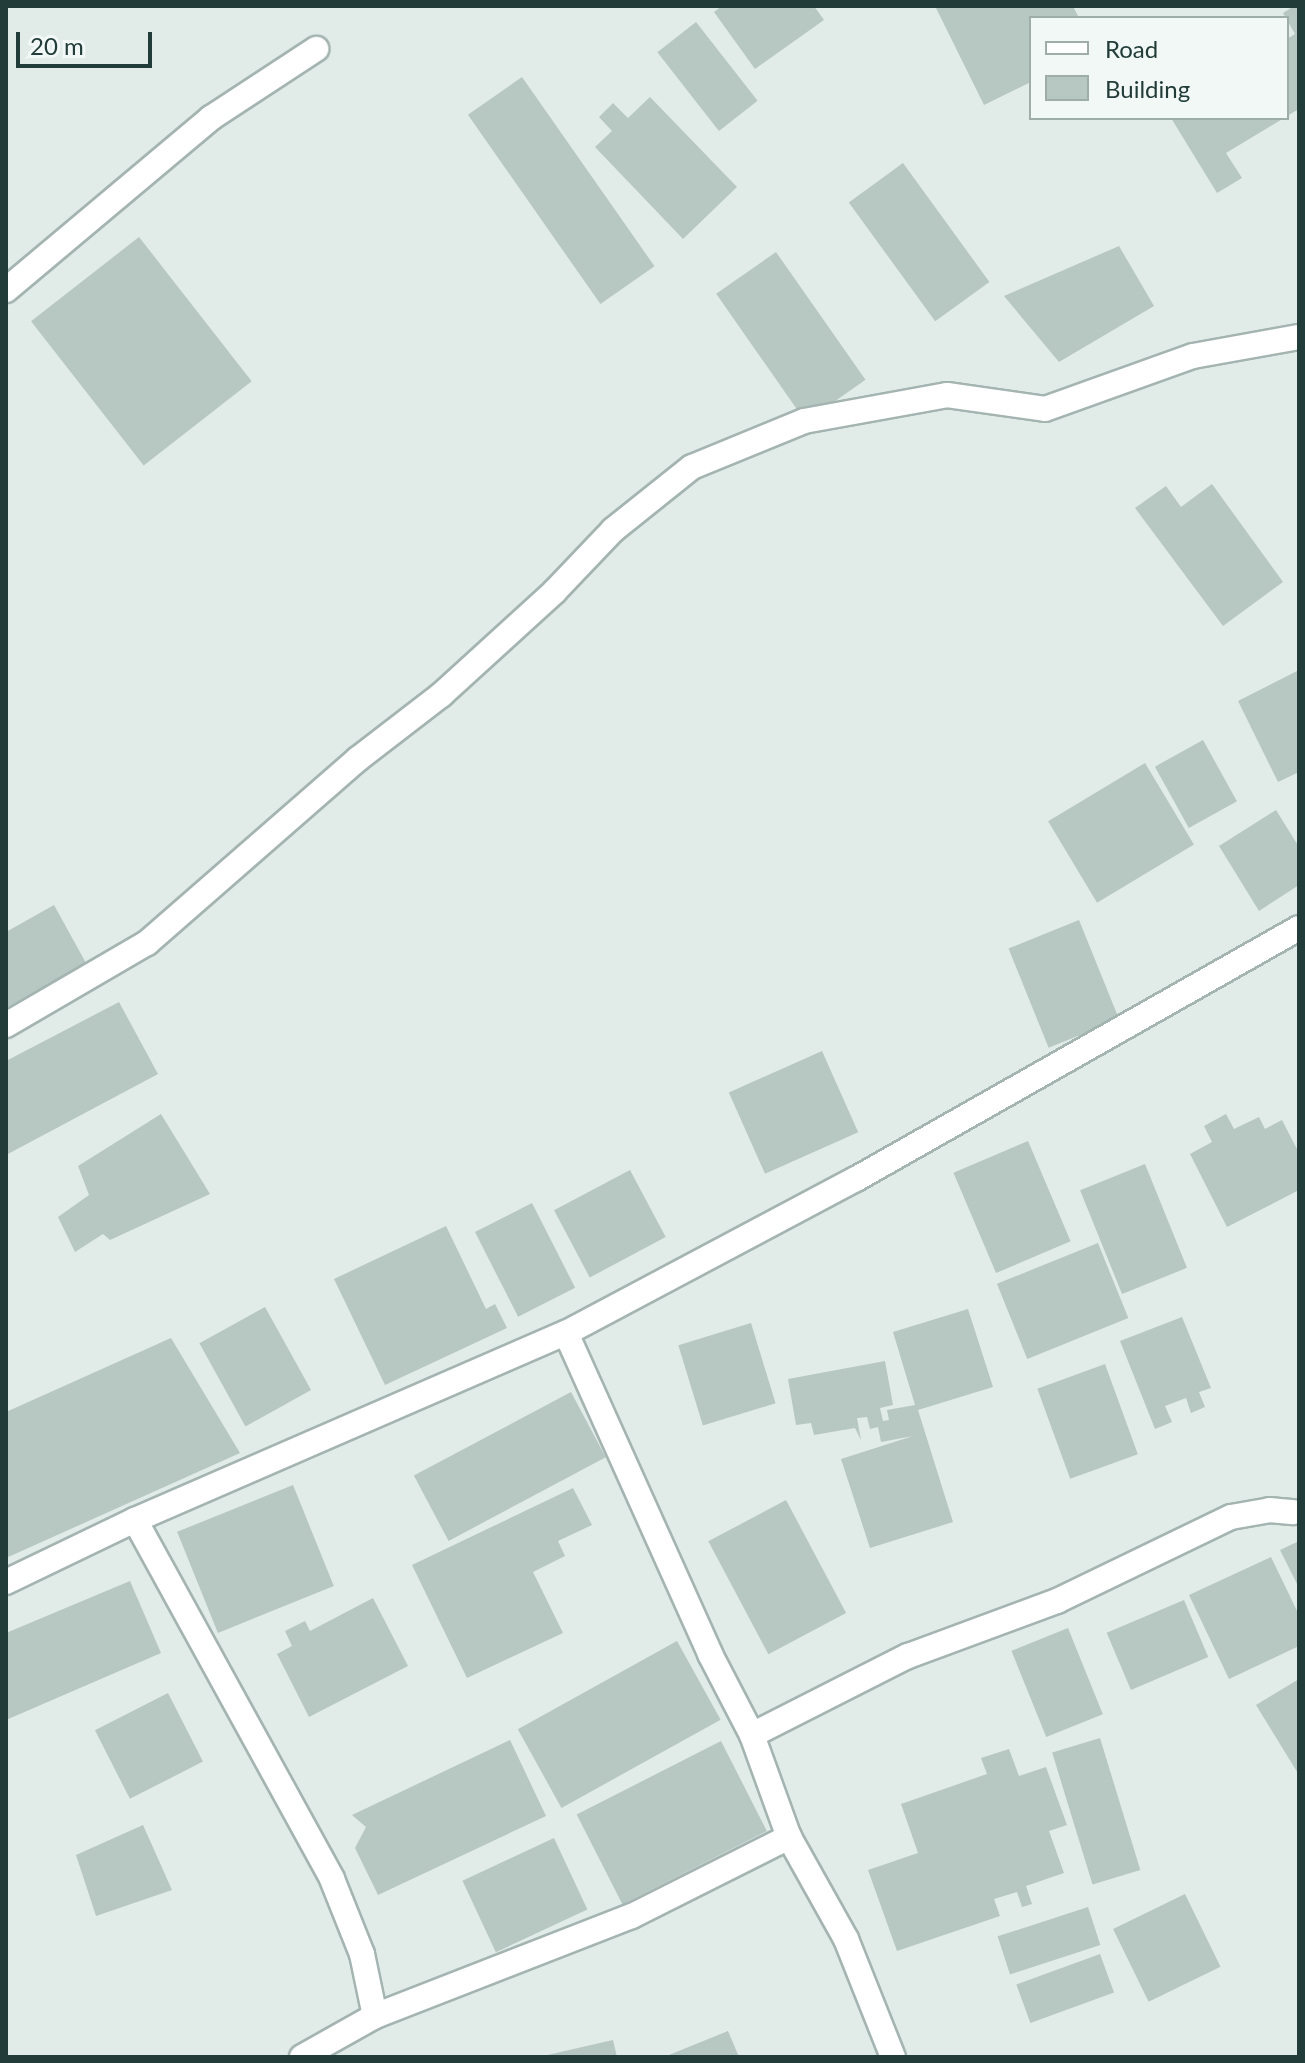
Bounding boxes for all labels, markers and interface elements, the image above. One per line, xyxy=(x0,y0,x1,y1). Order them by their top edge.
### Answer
scale bar xyxy=(20,16,156,66)
legend xyxy=(1029,16,1289,120)
text: 20 m xyxy=(30,31,84,60)
text: Road xyxy=(1105,34,1158,63)
text: Building xyxy=(1105,74,1190,103)

